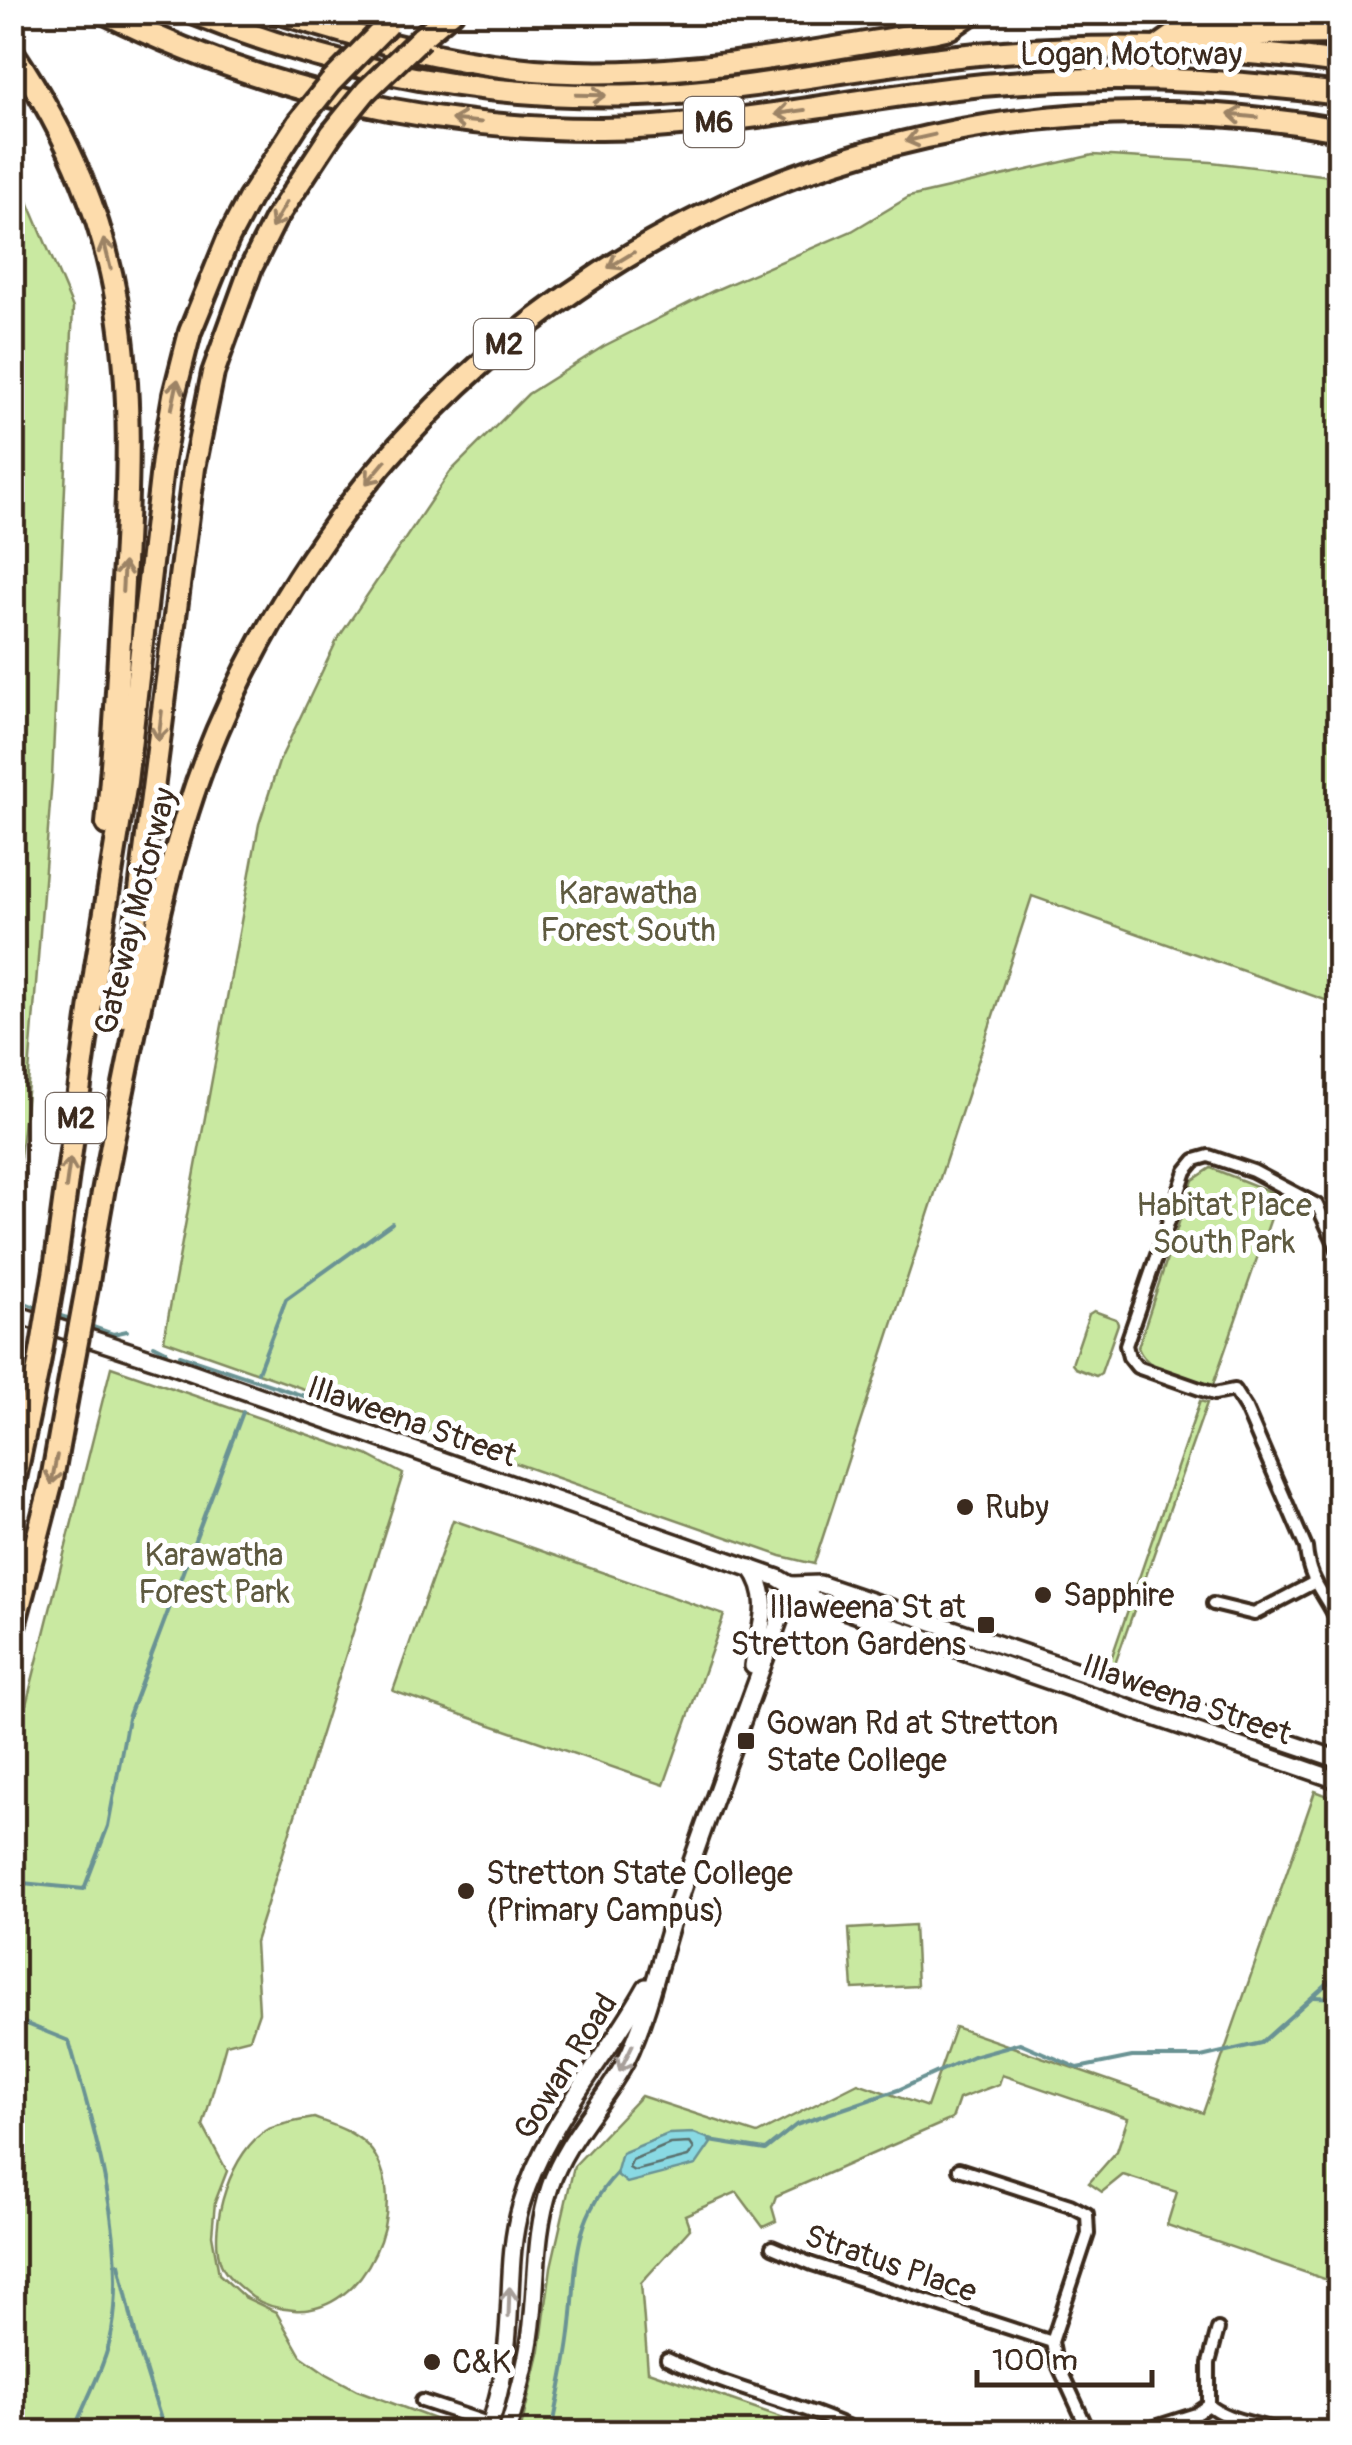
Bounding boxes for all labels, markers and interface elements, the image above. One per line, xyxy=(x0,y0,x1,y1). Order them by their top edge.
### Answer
street label: Logan Motorway xyxy=(1020,35,1242,75)
one-way arrow xyxy=(575,86,607,105)
road number: M6 xyxy=(684,97,744,147)
one-way arrow xyxy=(774,104,807,122)
one-way arrow xyxy=(1227,106,1260,125)
one-way arrow xyxy=(451,111,483,130)
one-way arrow xyxy=(905,130,937,148)
one-way arrow xyxy=(269,200,289,229)
one-way arrow xyxy=(97,239,115,271)
one-way arrow xyxy=(607,250,636,270)
road number: M2 xyxy=(474,319,534,369)
one-way arrow xyxy=(167,379,185,411)
one-way arrow xyxy=(365,458,387,484)
one-way arrow xyxy=(114,562,133,594)
one-way arrow xyxy=(150,710,168,742)
street label: Gateway Motorway xyxy=(86,783,186,1039)
park label: Karawatha Forest South xyxy=(540,874,716,951)
road number: M2 xyxy=(46,1093,106,1143)
one-way arrow xyxy=(60,1157,78,1189)
park label: Habitat Place South Park xyxy=(1136,1186,1312,1263)
street label: Illaweena Street xyxy=(302,1367,522,1476)
one-way arrow xyxy=(43,1453,62,1485)
place label: Ruby xyxy=(985,1488,1049,1528)
marker: Ruby xyxy=(954,1496,976,1518)
park label: Karawatha Forest Park xyxy=(138,1536,290,1613)
place label: Sapphire xyxy=(1063,1576,1175,1616)
marker: Sapphire xyxy=(1032,1584,1054,1606)
place label: Illaweena St at Stretton Gardens xyxy=(730,1588,966,1665)
marker: Illaweena St at Stretton Gardens xyxy=(975,1614,997,1636)
street label: Illaweena Street xyxy=(1077,1645,1297,1754)
place label: Gowan Rd at Stretton State College xyxy=(766,1704,1058,1781)
marker: Gowan Rd at Stretton State College xyxy=(735,1730,757,1752)
place label: Stretton State College (Primary Campus) xyxy=(486,1854,793,1931)
marker: Stretton State College (Primary Campus) xyxy=(455,1880,477,1902)
street label: Gowan Road xyxy=(505,1986,627,2147)
one-way arrow xyxy=(616,2043,635,2073)
street label: Stratus Place xyxy=(799,2216,982,2312)
one-way arrow xyxy=(500,2287,519,2319)
scale bar xyxy=(977,2325,1152,2387)
text: 100 m xyxy=(992,2342,1078,2379)
place label: C&K xyxy=(452,2343,511,2383)
marker: C&K xyxy=(421,2351,443,2373)

